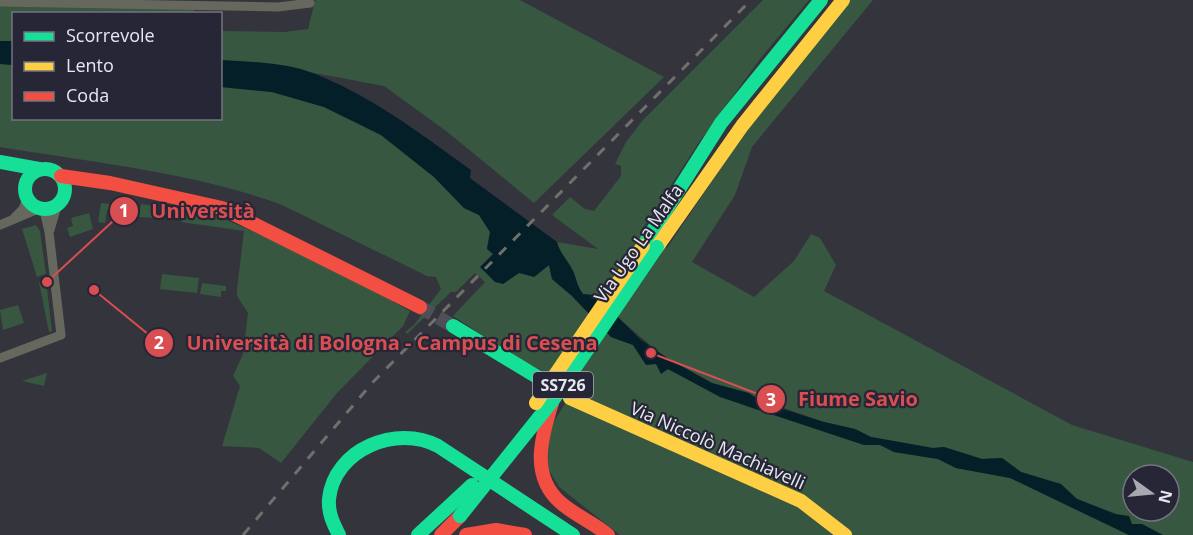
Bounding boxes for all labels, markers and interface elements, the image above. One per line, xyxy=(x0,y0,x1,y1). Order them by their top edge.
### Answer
legend xyxy=(12,12,222,120)
text: Scorrevole xyxy=(66,23,155,47)
text: Lento xyxy=(66,53,114,77)
text: Coda xyxy=(66,83,109,107)
street label: Via Ugo La Malfa xyxy=(588,179,688,307)
callout: Università xyxy=(109,192,266,230)
text: Università xyxy=(151,197,255,224)
text: 1 xyxy=(119,198,129,222)
callout: Università di Bologna - Campus di Cesena xyxy=(144,324,609,362)
text: Università di Bologna - Campus di Cesena xyxy=(186,329,598,356)
text: 2 xyxy=(154,330,164,354)
road number: SS726 xyxy=(533,372,593,398)
callout: Fiume Savio xyxy=(756,380,930,418)
text: Fiume Savio xyxy=(798,385,918,412)
text: 3 xyxy=(766,387,776,411)
street label: Via Niccolò Machiavelli xyxy=(627,396,809,494)
north arrow xyxy=(1121,463,1181,523)
text: N xyxy=(1153,488,1178,506)

